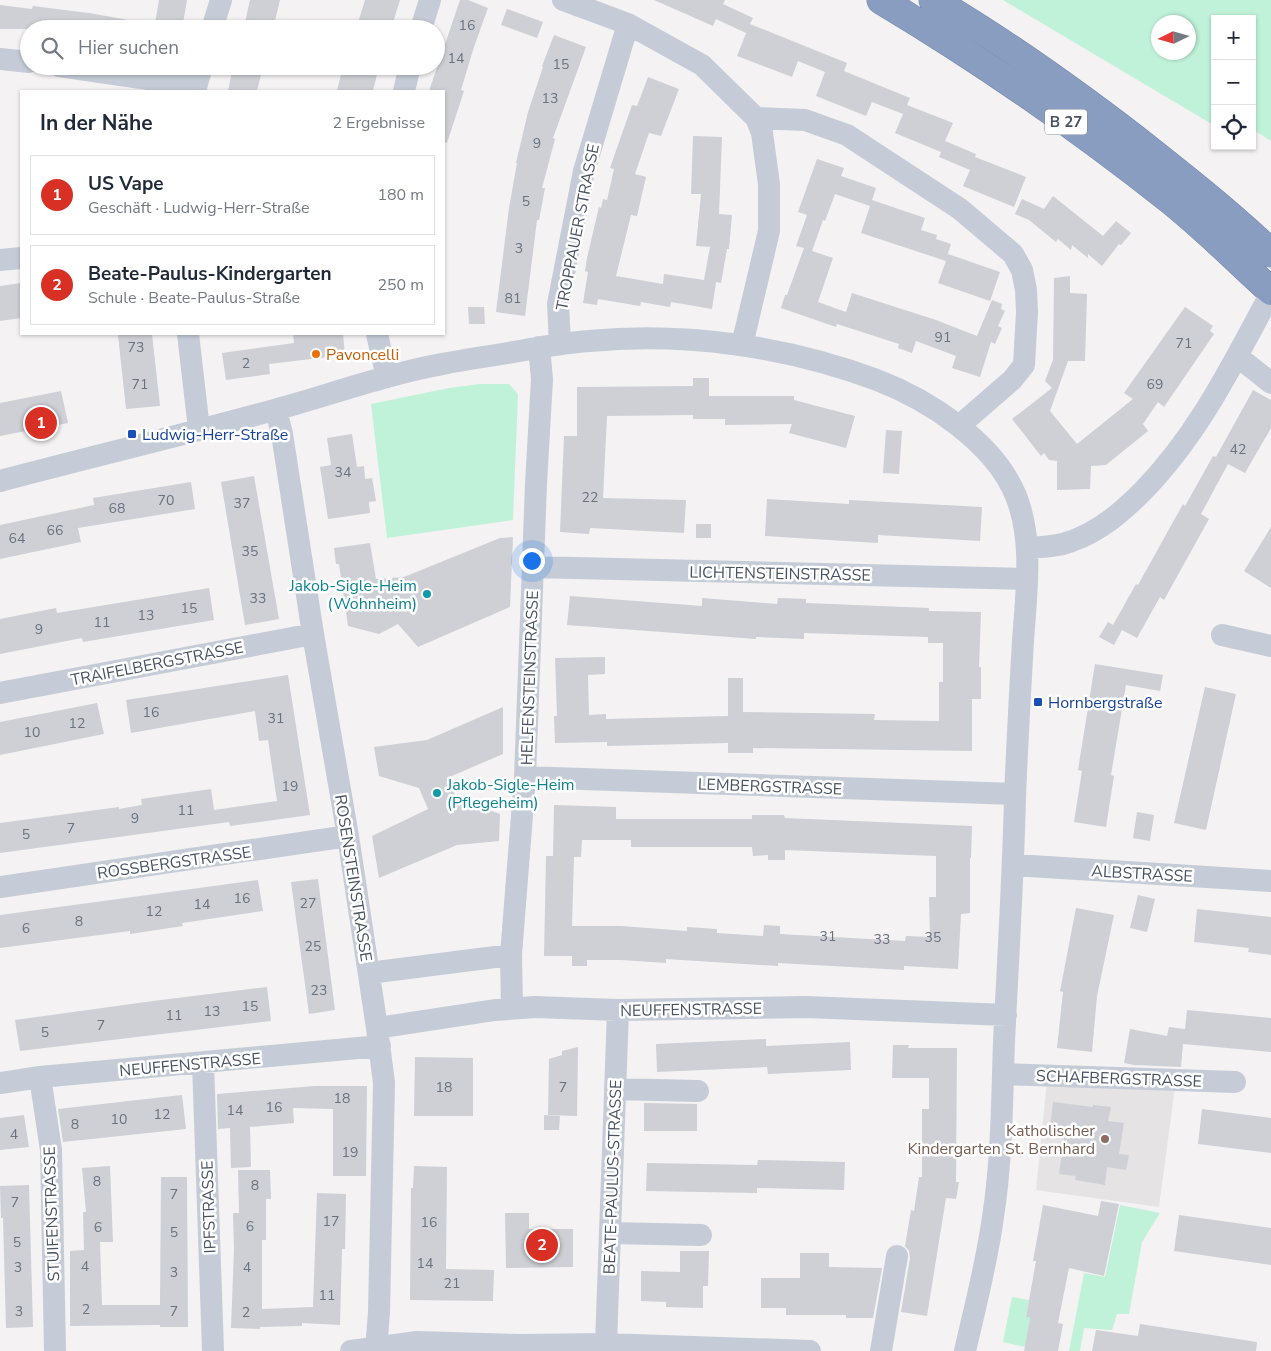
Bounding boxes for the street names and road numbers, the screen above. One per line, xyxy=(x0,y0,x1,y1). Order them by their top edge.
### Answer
road number: B 27 xyxy=(1045,110,1087,134)
street label: TROPPAUER STRASSE xyxy=(551,142,605,312)
street label: LICHTENSTEINSTRASSE xyxy=(689,561,871,587)
street label: HELFENSTEINSTRASSE xyxy=(516,590,544,766)
street label: TRAIFELBERGSTRASSE xyxy=(69,636,245,692)
street label: LEMBERGSTRASSE xyxy=(697,773,843,801)
street label: ROSENSTEINSTRASSE xyxy=(329,793,377,963)
street label: ROSSBERGSTRASSE xyxy=(96,841,253,885)
street label: ALBSTRASSE xyxy=(1091,860,1193,888)
street label: NEUFFENSTRASSE xyxy=(620,998,762,1022)
street label: NEUFFENSTRASSE xyxy=(118,1048,262,1082)
street label: SCHAFBERGSTRASSE xyxy=(1036,1065,1202,1093)
street label: BEATE-PAULUS-STRASSE xyxy=(599,1079,627,1275)
street label: STUIFENSTRASSE xyxy=(39,1146,65,1282)
street label: IPFSTRASSE xyxy=(196,1160,222,1254)

